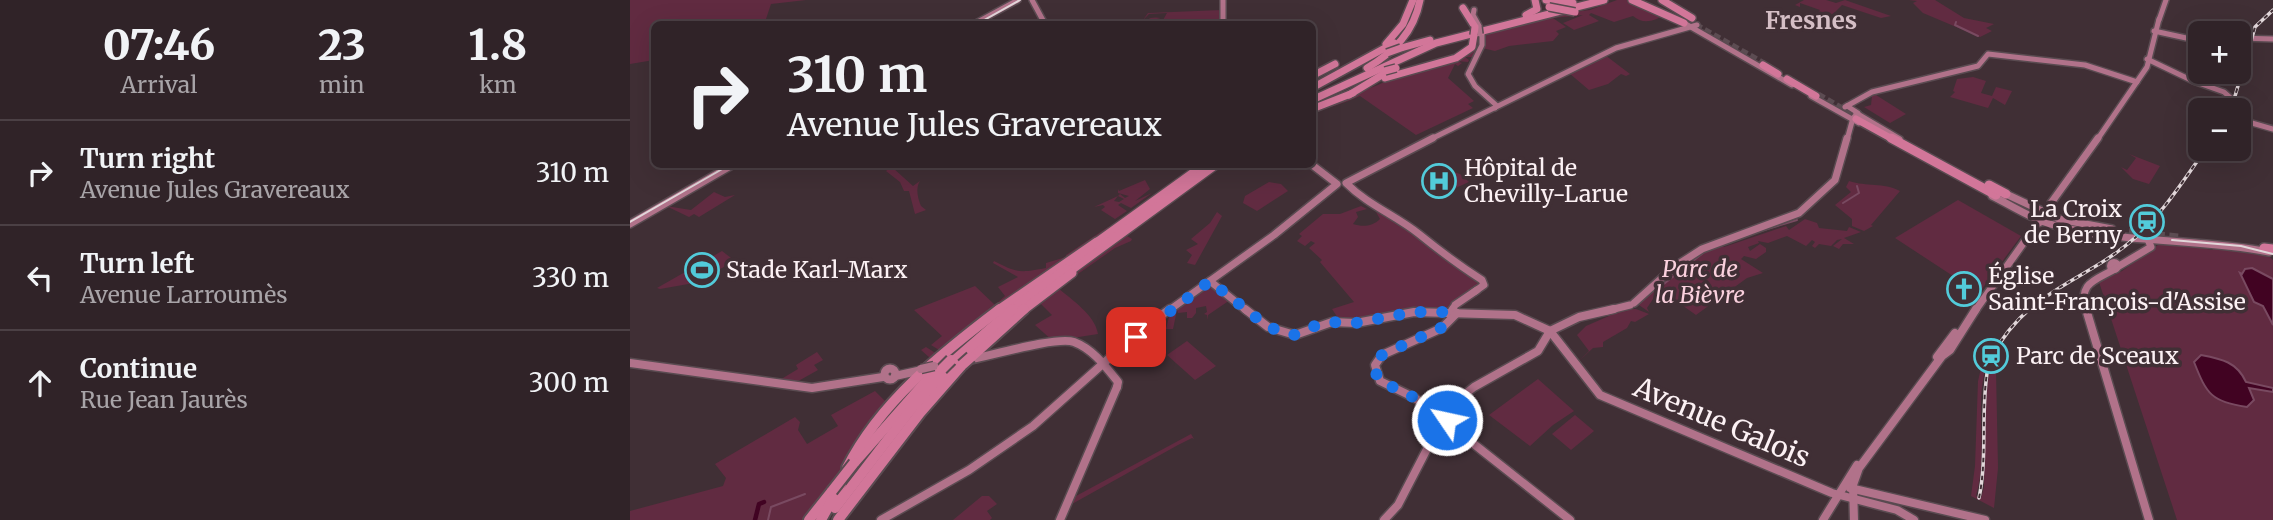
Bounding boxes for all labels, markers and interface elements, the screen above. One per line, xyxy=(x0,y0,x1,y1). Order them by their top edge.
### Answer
district label: Fresnes xyxy=(1765,5,1857,36)
text: 07:46 xyxy=(103,19,215,71)
text: 23 xyxy=(318,19,366,71)
text: 1.8 xyxy=(468,19,527,71)
map controls xyxy=(2188,21,2251,161)
button: + xyxy=(2188,21,2251,84)
text: 310 m xyxy=(787,44,927,105)
icon: right xyxy=(672,49,763,140)
text: Arrival xyxy=(121,70,197,99)
text: min xyxy=(319,70,365,99)
text: km xyxy=(479,70,517,99)
button: − xyxy=(2188,98,2251,161)
text: Avenue Jules Gravereaux xyxy=(787,105,1162,145)
text: Turn right xyxy=(80,142,215,175)
place label: Hôpital de Chevilly-Larue xyxy=(1464,153,1628,208)
icon: right xyxy=(21,154,59,192)
text: 310 m xyxy=(536,156,609,189)
hospital icon: Hôpital de Chevilly-Larue xyxy=(1420,162,1458,200)
text: Avenue Jules Gravereaux xyxy=(80,175,349,204)
place label: La Croix de Berny xyxy=(2024,194,2123,249)
station icon: La Croix de Berny xyxy=(2128,203,2166,241)
text: Turn left xyxy=(80,247,194,280)
sports icon: Stade Karl-Marx xyxy=(683,251,721,289)
park label: Parc de la Bièvre xyxy=(1655,254,1745,309)
place label: Stade Karl-Marx xyxy=(726,255,908,284)
icon: left xyxy=(21,259,59,297)
text: 330 m xyxy=(532,261,609,294)
place label: Église Saint-François-d'Assise xyxy=(1988,261,2246,316)
church icon: Église Saint-François-d'Assise xyxy=(1945,270,1983,308)
text: Avenue Larroumès xyxy=(80,280,288,309)
pin xyxy=(1106,307,1166,367)
icon: arrive xyxy=(1117,318,1155,356)
station icon: Parc de Sceaux xyxy=(1972,337,2010,375)
place label: Parc de Sceaux xyxy=(2016,341,2179,370)
text: Continue xyxy=(80,352,197,385)
icon: ahead xyxy=(21,364,59,402)
text: 300 m xyxy=(529,366,609,399)
street label: Avenue Galois xyxy=(1628,368,1816,475)
position arrow xyxy=(1410,383,1484,457)
text: Rue Jean Jaurès xyxy=(80,385,248,414)

